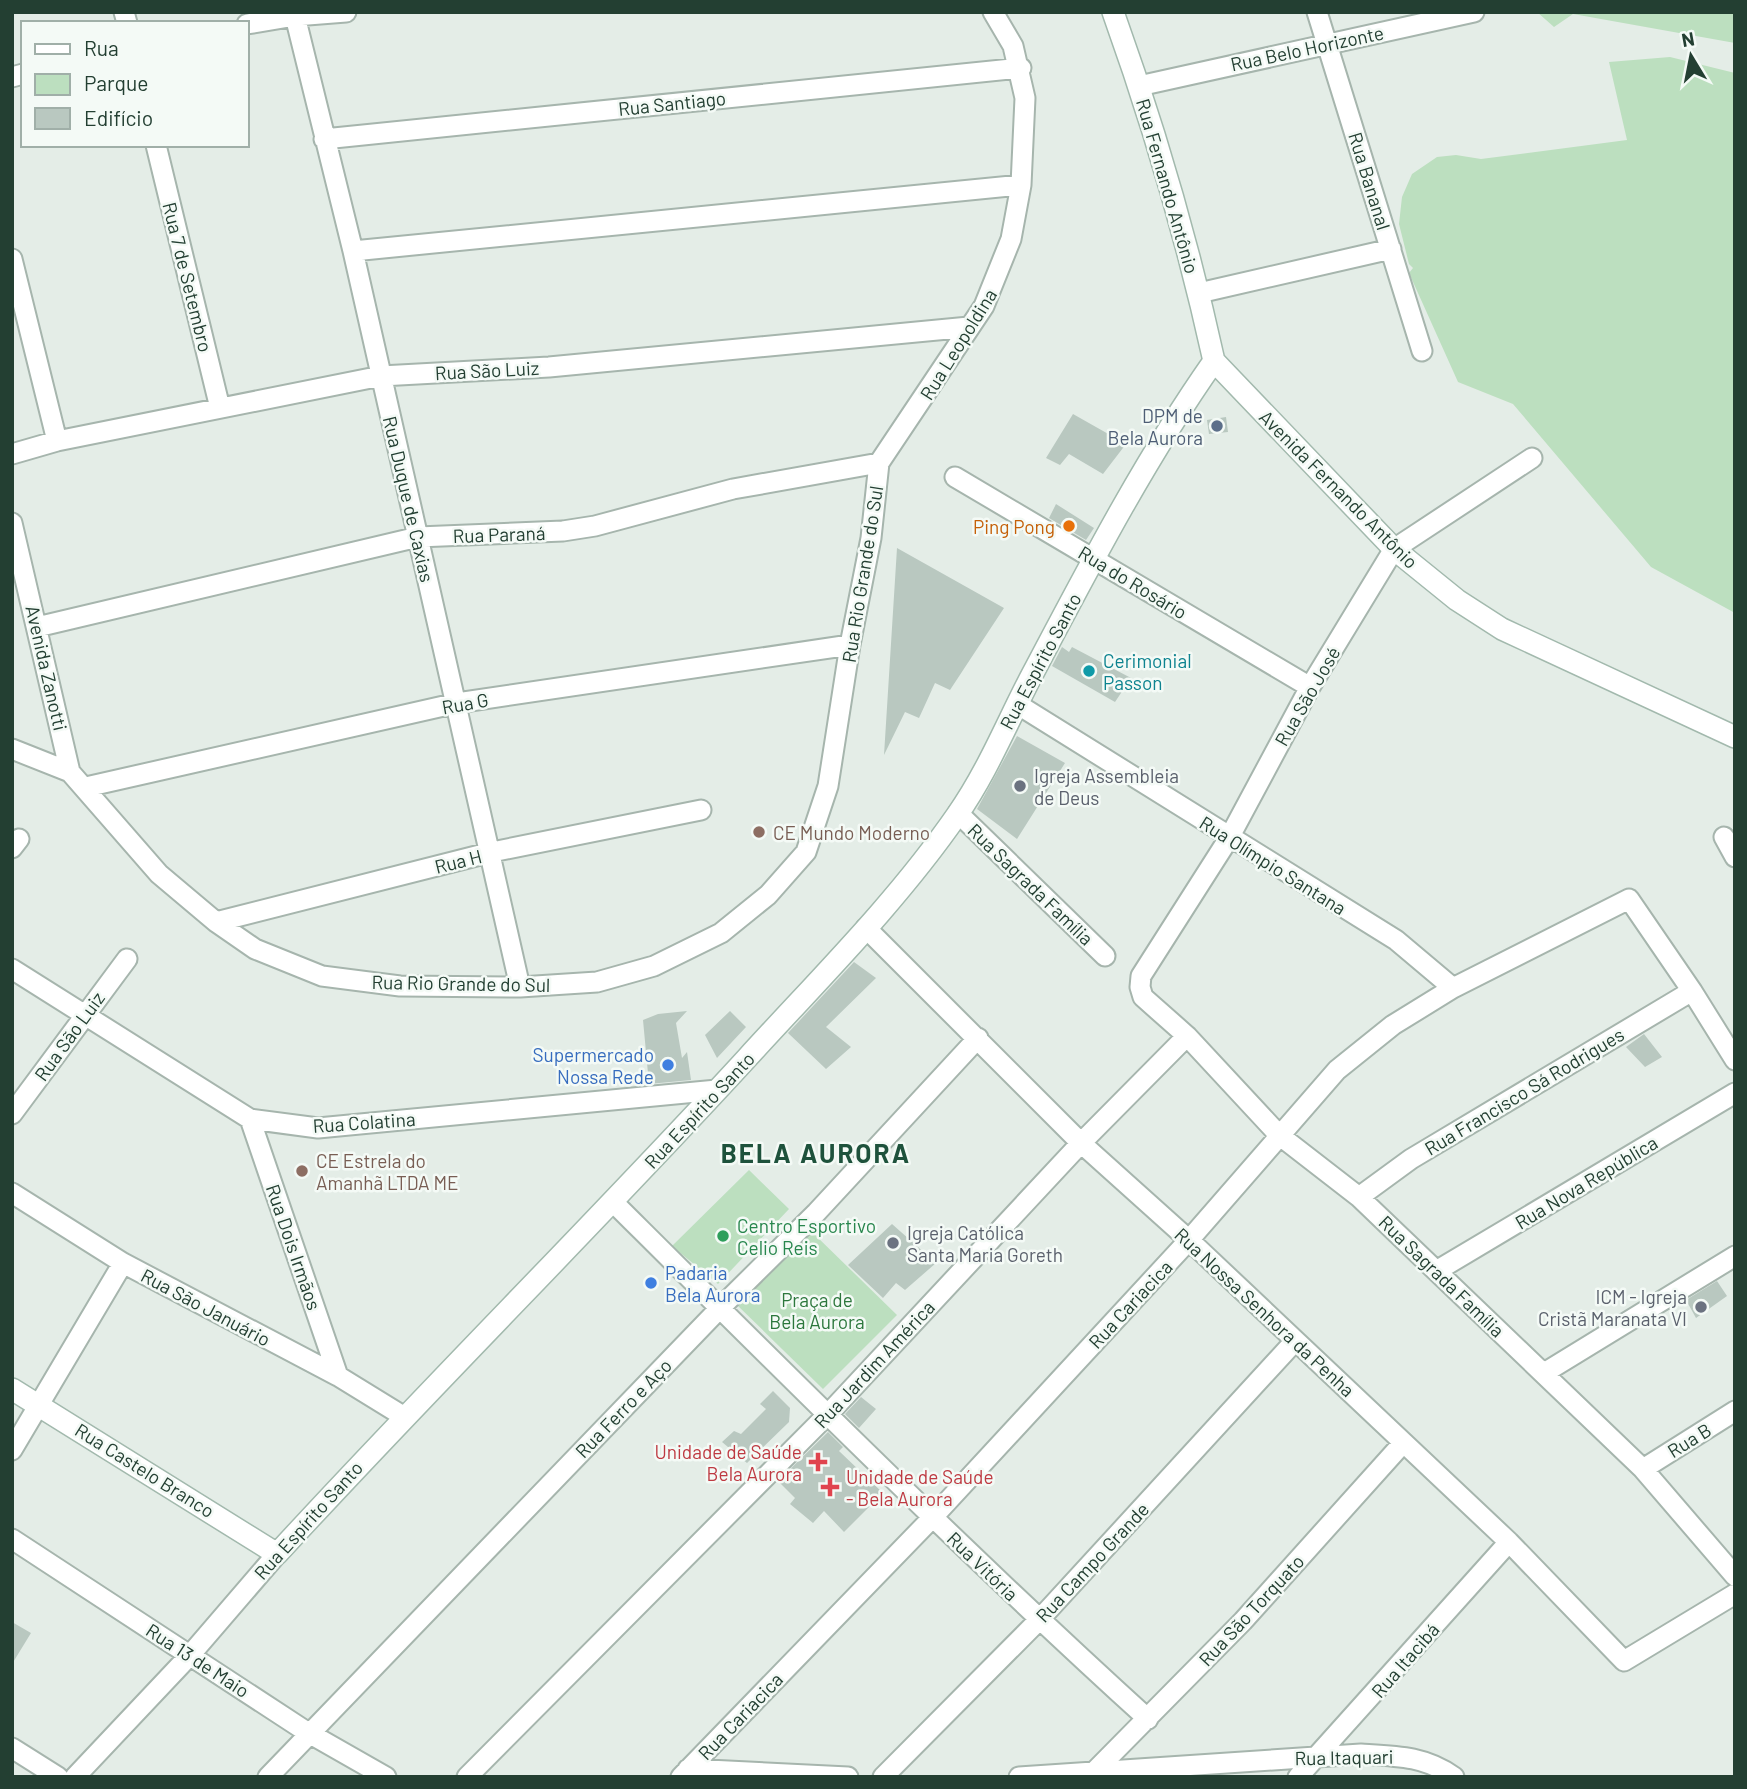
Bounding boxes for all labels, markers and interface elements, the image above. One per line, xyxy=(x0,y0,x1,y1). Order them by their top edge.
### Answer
legend xyxy=(21,21,248,147)
street label: Rua Belo Horizonte xyxy=(1228,21,1386,75)
north arrow xyxy=(1656,21,1726,91)
text: N xyxy=(1680,26,1696,51)
text: Rua xyxy=(84,35,119,60)
text: Parque xyxy=(84,70,149,95)
street label: Rua Santiago xyxy=(617,86,727,120)
street label: Rua Fernando Antônio xyxy=(1132,96,1204,276)
text: Edifício xyxy=(84,105,153,130)
street label: Rua Bananal xyxy=(1344,129,1396,233)
street label: Rua 7 de Setembro xyxy=(158,200,218,354)
street label: Rua Leopoldina xyxy=(915,284,1001,404)
street label: Rua São Luiz xyxy=(434,356,540,384)
place label: DPM de Bela Aurora xyxy=(1108,404,1203,449)
street label: Avenida Fernando Antônio xyxy=(1255,405,1423,573)
street label: Rua Duque de Caxias xyxy=(379,414,439,584)
marker: DPM de Bela Aurora xyxy=(1209,418,1225,434)
street label: Rua Rio Grande do Sul xyxy=(837,484,887,664)
place label: Ping Pong xyxy=(973,515,1055,538)
marker: Ping Pong xyxy=(1061,518,1077,534)
street label: Rua Paraná xyxy=(452,521,546,547)
street label: Rua do Rosário xyxy=(1074,541,1192,623)
street label: Rua Espírito Santo xyxy=(994,589,1086,733)
street label: Avenida Zanotti xyxy=(21,603,73,733)
street label: Rua São José xyxy=(1269,642,1345,750)
place label: Cerimonial Passon xyxy=(1103,649,1192,694)
marker: Cerimonial Passon xyxy=(1081,663,1097,679)
street label: Rua G xyxy=(440,688,490,718)
place label: Igreja Assembleia de Deus xyxy=(1034,764,1179,809)
marker: Igreja Assembleia de Deus xyxy=(1012,778,1028,794)
street label: Rua Olímpio Santana xyxy=(1196,811,1350,919)
street label: Rua Sagrada Família xyxy=(964,818,1098,950)
place label: CE Mundo Moderno xyxy=(773,821,930,844)
marker: CE Mundo Moderno xyxy=(751,824,767,840)
street label: Rua H xyxy=(432,844,484,878)
street label: Rua Rio Grande do Sul xyxy=(371,970,551,996)
street label: Rua São Luiz xyxy=(29,987,109,1085)
street label: Rua Francisco Sá Rodrigues xyxy=(1420,1022,1628,1160)
place label: Supermercado Nossa Rede xyxy=(532,1043,654,1088)
street label: Rua Espírito Santo xyxy=(639,1047,759,1173)
marker: Supermercado Nossa Rede xyxy=(660,1057,676,1073)
street label: Rua Colatina xyxy=(312,1107,416,1137)
street label: Rua Nova República xyxy=(1511,1130,1661,1234)
district label: BELA AURORA xyxy=(721,1137,911,1168)
place label: CE Estrela do Amanhã LTDA ME xyxy=(316,1149,459,1194)
marker: CE Estrela do Amanhã LTDA ME xyxy=(294,1163,310,1179)
street label: Rua Dois Irmãos xyxy=(262,1181,326,1313)
street label: Rua Sagrada Família xyxy=(1375,1210,1509,1342)
place label: Centro Esportivo Celio Reis xyxy=(737,1214,876,1259)
place label: Igreja Católica Santa Maria Goreth xyxy=(907,1221,1063,1266)
street label: Rua Nossa Senhora da Penha xyxy=(1170,1223,1360,1401)
marker: Centro Esportivo Celio Reis xyxy=(715,1228,731,1244)
marker: Igreja Católica Santa Maria Goreth xyxy=(885,1235,901,1251)
street label: Rua Cariacica xyxy=(1083,1255,1177,1353)
place label: Padaria Bela Aurora xyxy=(665,1261,760,1306)
street label: Rua São Januário xyxy=(137,1263,275,1351)
marker: Padaria Bela Aurora xyxy=(643,1275,659,1291)
place label: ICM - Igreja Cristã Maranata VI xyxy=(1538,1285,1687,1330)
park label: Praça de Bela Aurora xyxy=(769,1288,865,1333)
street label: Rua Jardim América xyxy=(809,1295,939,1433)
marker: ICM - Igreja Cristã Maranata VI xyxy=(1693,1299,1709,1315)
street label: Rua Ferro e Aço xyxy=(570,1354,676,1462)
street label: Rua Castelo Branco xyxy=(71,1418,219,1522)
street label: Rua B xyxy=(1663,1418,1715,1462)
place label: Unidade de Saúde Bela Aurora xyxy=(654,1440,802,1485)
marker: Unidade de Saúde Bela Aurora xyxy=(808,1452,828,1472)
street label: Rua Espírito Santo xyxy=(249,1456,367,1584)
place label: Unidade de Saúde - Bela Aurora xyxy=(846,1465,994,1510)
marker: Unidade de Saúde - Bela Aurora xyxy=(820,1477,840,1497)
street label: Rua Campo Grande xyxy=(1031,1497,1153,1627)
street label: Rua Vitória xyxy=(943,1527,1023,1605)
street label: Rua São Torquato xyxy=(1194,1550,1308,1670)
street label: Rua 13 de Maio xyxy=(142,1618,254,1702)
street label: Rua Itacibá xyxy=(1366,1618,1444,1702)
street label: Rua Cariacica xyxy=(693,1668,787,1764)
street label: Rua Itaquari xyxy=(1294,1745,1394,1769)

